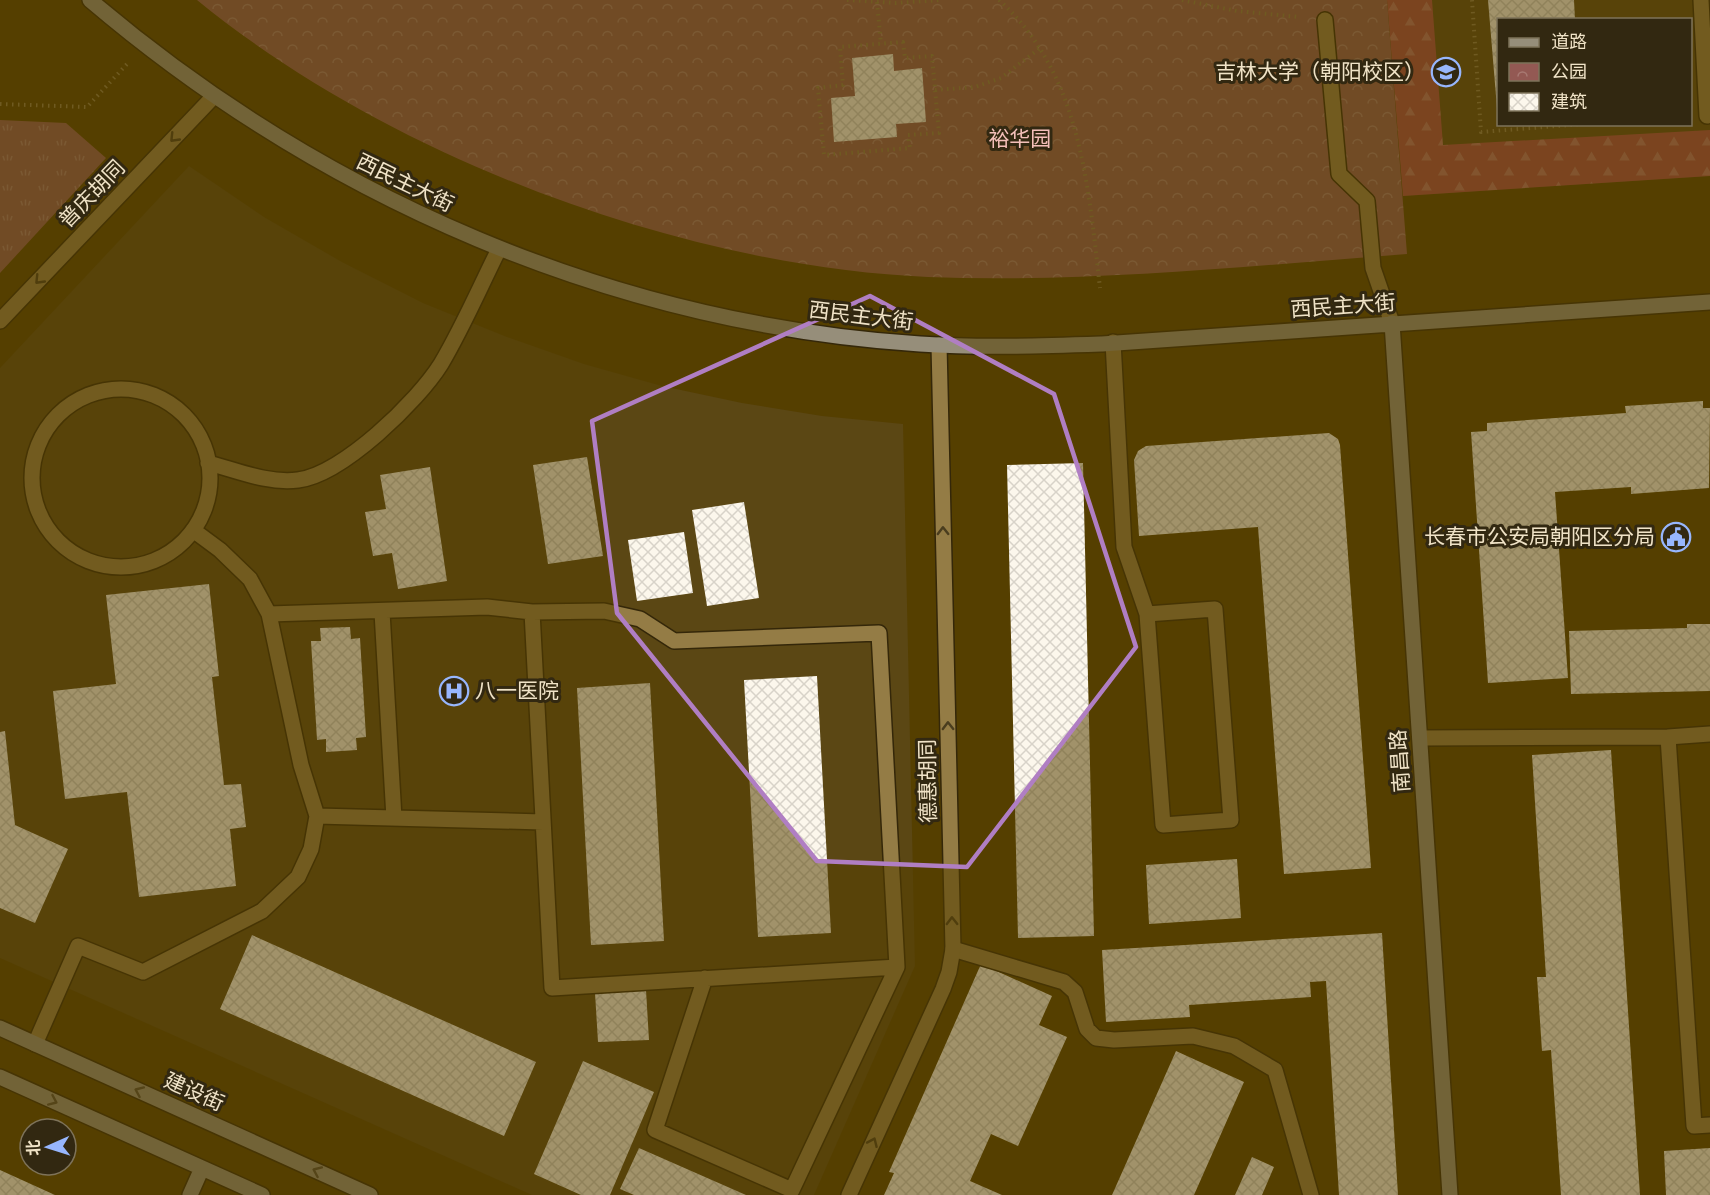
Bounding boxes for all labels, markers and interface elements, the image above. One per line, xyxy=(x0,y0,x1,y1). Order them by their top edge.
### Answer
legend xyxy=(1497,18,1692,126)
text: 道路 xyxy=(1551,30,1587,54)
school or university icon: 吉林大学（朝阳校区） xyxy=(1430,56,1462,88)
place label: 吉林大学（朝阳校区） xyxy=(1215,58,1425,86)
text: 公园 xyxy=(1551,60,1587,84)
text: 建筑 xyxy=(1551,90,1587,114)
park label: 裕华园 xyxy=(989,125,1052,153)
one-way arrow xyxy=(170,131,181,142)
street label: 西民主大街 xyxy=(352,147,458,219)
street label: 普庆胡同 xyxy=(53,154,131,234)
one-way arrow xyxy=(35,273,46,283)
street label: 西民主大街 xyxy=(1290,288,1396,324)
street label: 西民主大街 xyxy=(807,296,915,336)
public building icon: 长春市公安局朝阳区分局 xyxy=(1660,521,1692,553)
place label: 长春市公安局朝阳区分局 xyxy=(1424,523,1655,551)
one-way arrow xyxy=(937,527,949,536)
hospital icon: 八一医院 xyxy=(438,675,470,707)
place label: 八一医院 xyxy=(475,677,559,705)
one-way arrow xyxy=(941,722,954,731)
street label: 南昌路 xyxy=(1384,729,1416,793)
street label: 德惠胡同 xyxy=(913,739,943,823)
one-way arrow xyxy=(946,917,958,926)
street label: 建设街 xyxy=(160,1066,228,1118)
one-way arrow xyxy=(135,1086,146,1098)
one-way arrow xyxy=(47,1093,58,1105)
north arrow xyxy=(18,1117,78,1177)
one-way arrow xyxy=(866,1137,878,1148)
text: 北 xyxy=(23,1139,44,1156)
one-way arrow xyxy=(312,1166,323,1178)

